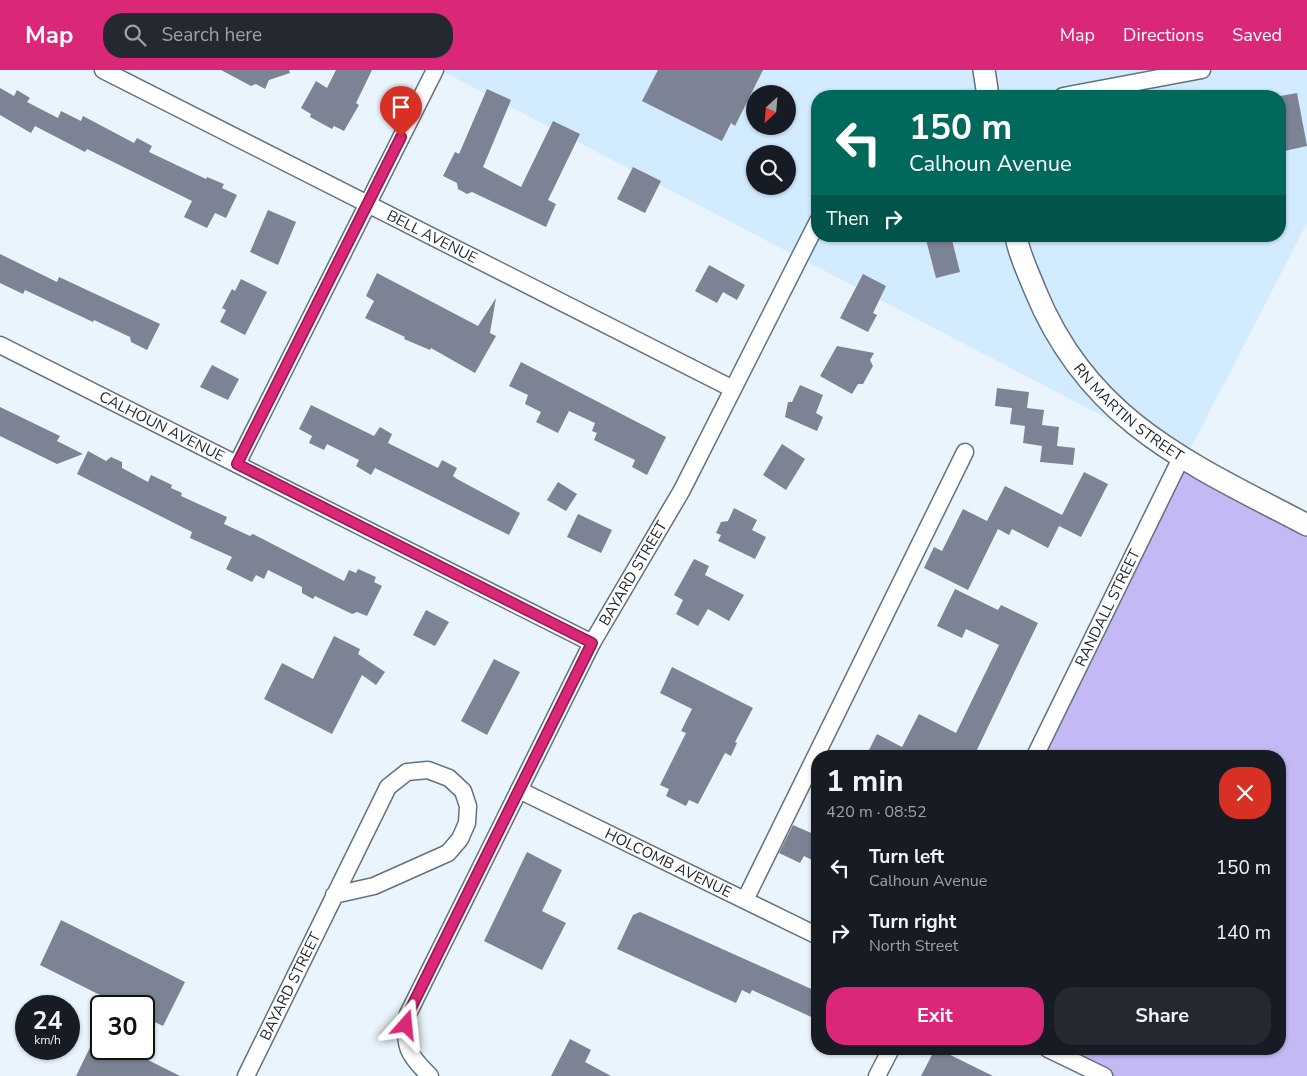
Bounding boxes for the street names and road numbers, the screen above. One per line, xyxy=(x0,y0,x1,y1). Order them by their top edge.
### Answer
street label: BELL AVENUE xyxy=(383,205,481,268)
street label: RN MARTIN STREET xyxy=(1069,359,1187,466)
street label: CALHOUN AVENUE xyxy=(96,386,228,466)
street label: BAYARD STREET xyxy=(594,517,672,629)
street label: RANDALL STREET xyxy=(1070,546,1145,670)
street label: HOLCOMB AVENUE xyxy=(601,823,735,902)
street label: BAYARD STREET xyxy=(255,929,325,1044)

